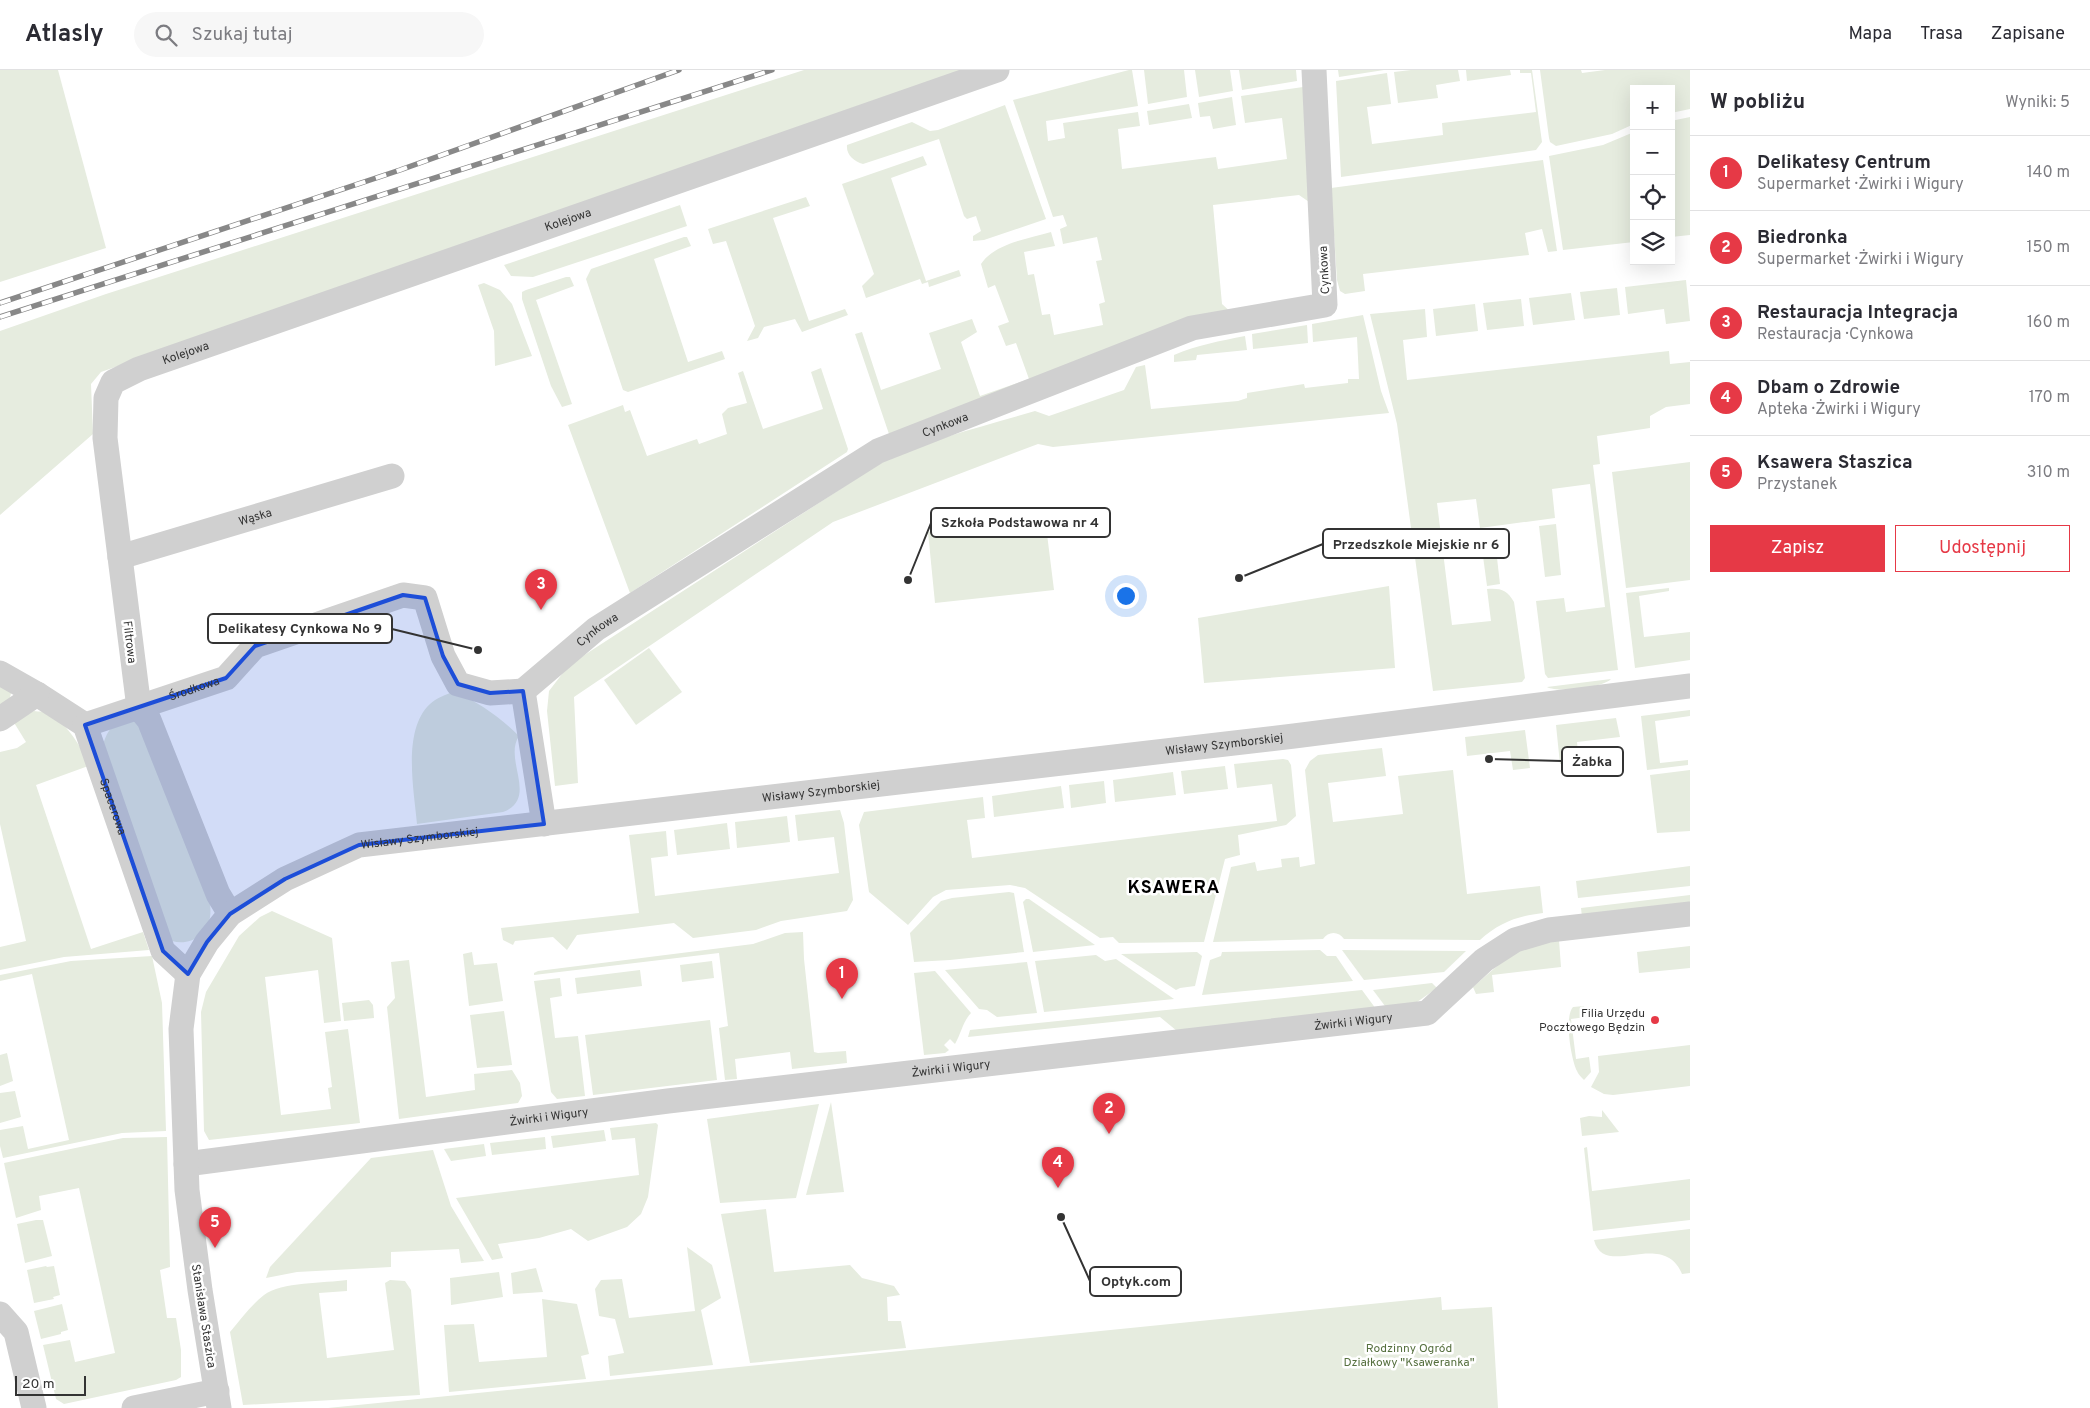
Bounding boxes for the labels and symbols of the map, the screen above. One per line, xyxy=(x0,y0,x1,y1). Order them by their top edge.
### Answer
street label: Kolejowa xyxy=(543,205,594,236)
street label: Cynkowa xyxy=(1316,245,1334,294)
street label: Kolejowa xyxy=(160,338,211,369)
street label: Cynkowa xyxy=(920,409,971,442)
street label: Wąska xyxy=(237,505,274,530)
callout: Szkoła Podstawowa nr 4 xyxy=(931,508,1110,537)
text: Szkoła Podstawowa nr 4 xyxy=(941,515,1099,532)
callout: Przedszkole Miejskie nr 6 xyxy=(1323,529,1509,558)
text: Przedszkole Miejskie nr 6 xyxy=(1333,537,1499,554)
pin: 3 xyxy=(525,569,557,610)
your location xyxy=(1113,583,1139,609)
street label: Cynkowa xyxy=(574,610,622,651)
callout: Delikatesy Cynkowa No 9 xyxy=(208,614,392,643)
street label: Filtrowa xyxy=(118,620,140,664)
text: Delikatesy Cynkowa No 9 xyxy=(218,621,382,638)
street label: Środkowa xyxy=(167,674,222,705)
street label: Wisławy Szymborskiej xyxy=(1164,730,1284,760)
callout: Żabka xyxy=(1562,747,1623,776)
text: Żabka xyxy=(1572,754,1612,771)
street label: Spacerowa xyxy=(95,776,129,837)
street label: Wisławy Szymborskiej xyxy=(761,777,881,807)
street label: Wisławy Szymborskiej xyxy=(360,824,479,854)
district label: KSAWERA xyxy=(1128,877,1220,900)
pin: 1 xyxy=(826,958,858,999)
place label: Filia Urzędu Pocztowego Będzin xyxy=(1539,1006,1645,1036)
street label: Żwirki i Wigury xyxy=(1313,1010,1394,1035)
marker: Filia Urzędu Pocztowego Będzin xyxy=(1649,1014,1661,1026)
street label: Żwirki i Wigury xyxy=(911,1057,991,1082)
pin: 2 xyxy=(1093,1093,1125,1134)
street label: Żwirki i Wigury xyxy=(509,1104,589,1131)
pin: 4 xyxy=(1042,1147,1074,1188)
pin: 5 xyxy=(199,1207,231,1248)
street label: Stanisława Staszica xyxy=(187,1263,219,1369)
callout: Optyk.com xyxy=(1090,1267,1181,1296)
text: Optyk.com xyxy=(1101,1274,1171,1291)
park label: Rodzinny Ogród Działkowy "Ksaweranka" xyxy=(1343,1341,1475,1371)
scale bar xyxy=(15,1373,86,1396)

